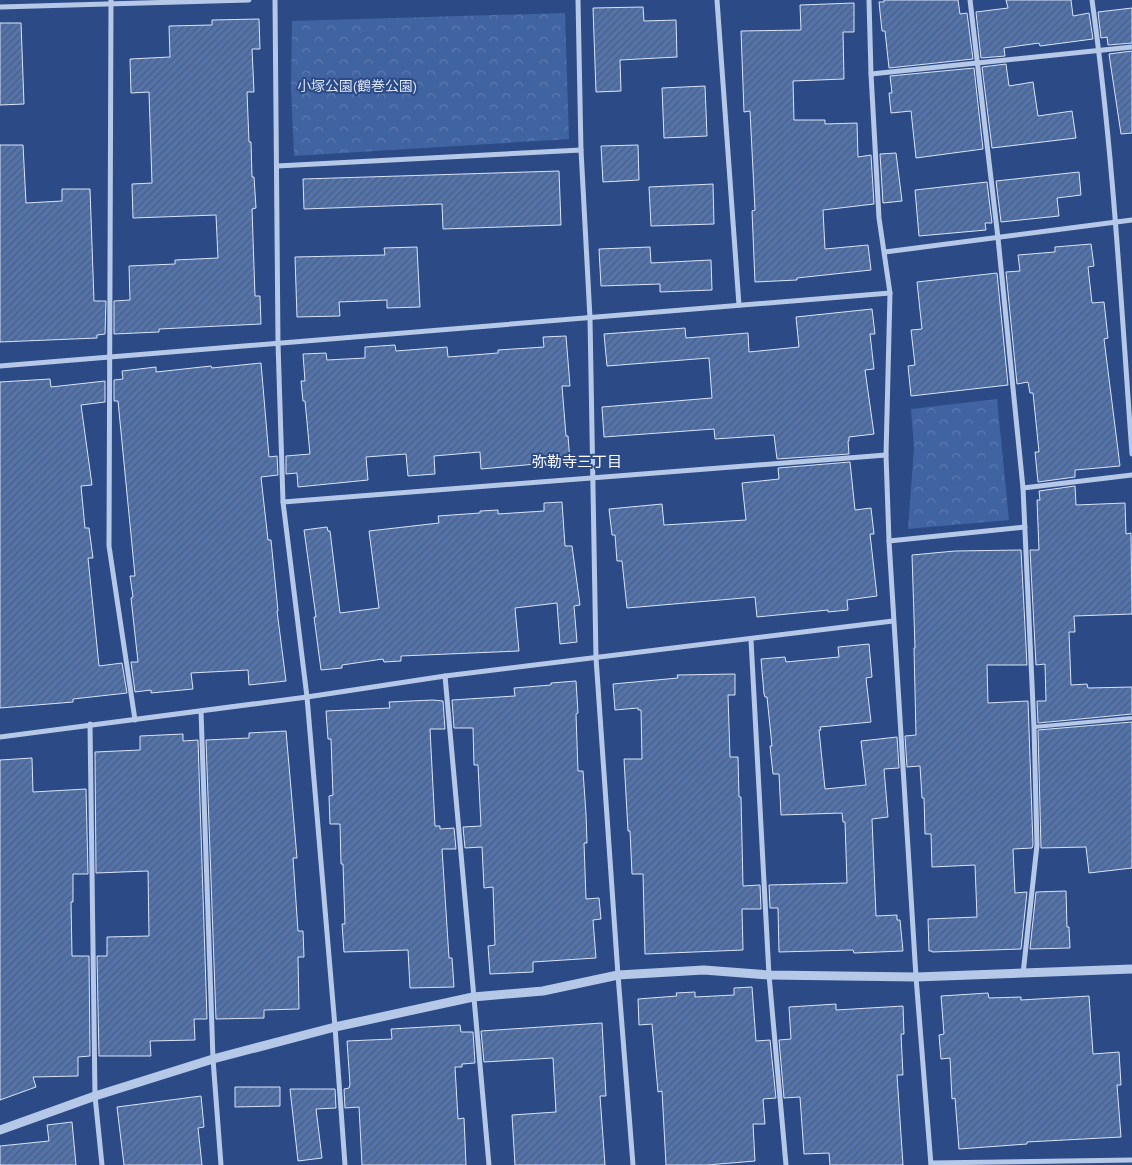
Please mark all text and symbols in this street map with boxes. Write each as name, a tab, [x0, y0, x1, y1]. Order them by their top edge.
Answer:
park label: 小塚公園(鶴巻公園)	[297, 77, 417, 95]
district label: 弥勒寺三丁目	[532, 452, 622, 471]

